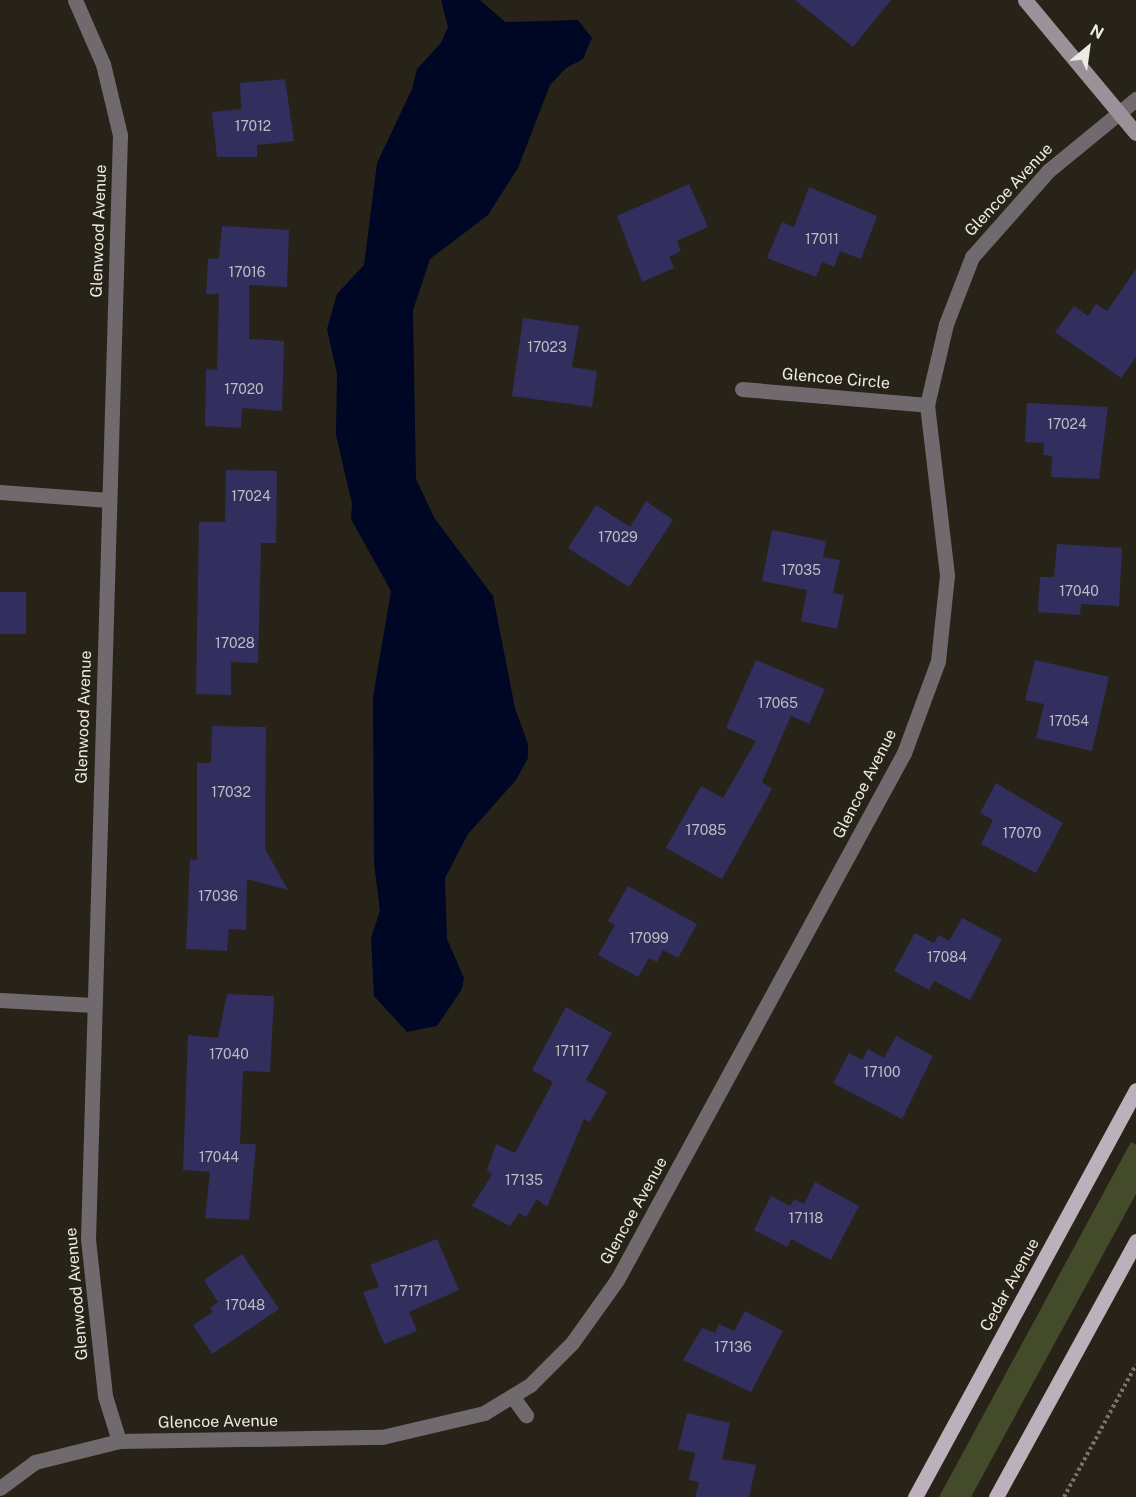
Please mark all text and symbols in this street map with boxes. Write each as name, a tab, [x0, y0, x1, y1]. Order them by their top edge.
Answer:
north arrow	[1058, 18, 1118, 78]
text: N	[1087, 20, 1107, 43]
house number: 17012	[235, 118, 271, 134]
street label: Glencoe Avenue	[961, 140, 1057, 240]
street label: Glenwood Avenue	[87, 164, 111, 298]
house number: 17011	[805, 231, 839, 247]
house number: 17016	[229, 264, 265, 280]
house number: 17023	[527, 339, 567, 355]
street label: Glencoe Circle	[781, 365, 891, 393]
house number: 17020	[224, 381, 264, 397]
house number: 17024	[1047, 416, 1087, 432]
house number: 17024	[231, 488, 271, 504]
house number: 17029	[598, 529, 638, 545]
house number: 17035	[781, 562, 821, 578]
house number: 17040	[1059, 583, 1099, 599]
house number: 17028	[215, 635, 255, 651]
street label: Glenwood Avenue	[72, 650, 96, 784]
house number: 17065	[758, 695, 798, 711]
house number: 17054	[1049, 713, 1089, 729]
street label: Glencoe Avenue	[829, 726, 901, 842]
house number: 17032	[211, 784, 251, 800]
house number: 17085	[686, 822, 726, 838]
house number: 17070	[1003, 825, 1041, 841]
house number: 17036	[198, 888, 238, 904]
house number: 17099	[629, 930, 669, 946]
house number: 17084	[927, 949, 967, 965]
house number: 17117	[555, 1043, 589, 1059]
house number: 17040	[209, 1046, 249, 1062]
house number: 17100	[863, 1064, 901, 1080]
house number: 17044	[199, 1149, 239, 1165]
street label: Glencoe Avenue	[596, 1154, 672, 1268]
house number: 17135	[505, 1172, 543, 1188]
house number: 17118	[789, 1210, 823, 1226]
street label: Glenwood Avenue	[62, 1227, 92, 1361]
street label: Cedar Avenue	[977, 1235, 1043, 1335]
house number: 17171	[394, 1283, 428, 1299]
house number: 17048	[225, 1297, 265, 1313]
house number: 17136	[714, 1339, 752, 1355]
street label: Glencoe Avenue	[158, 1411, 278, 1433]

